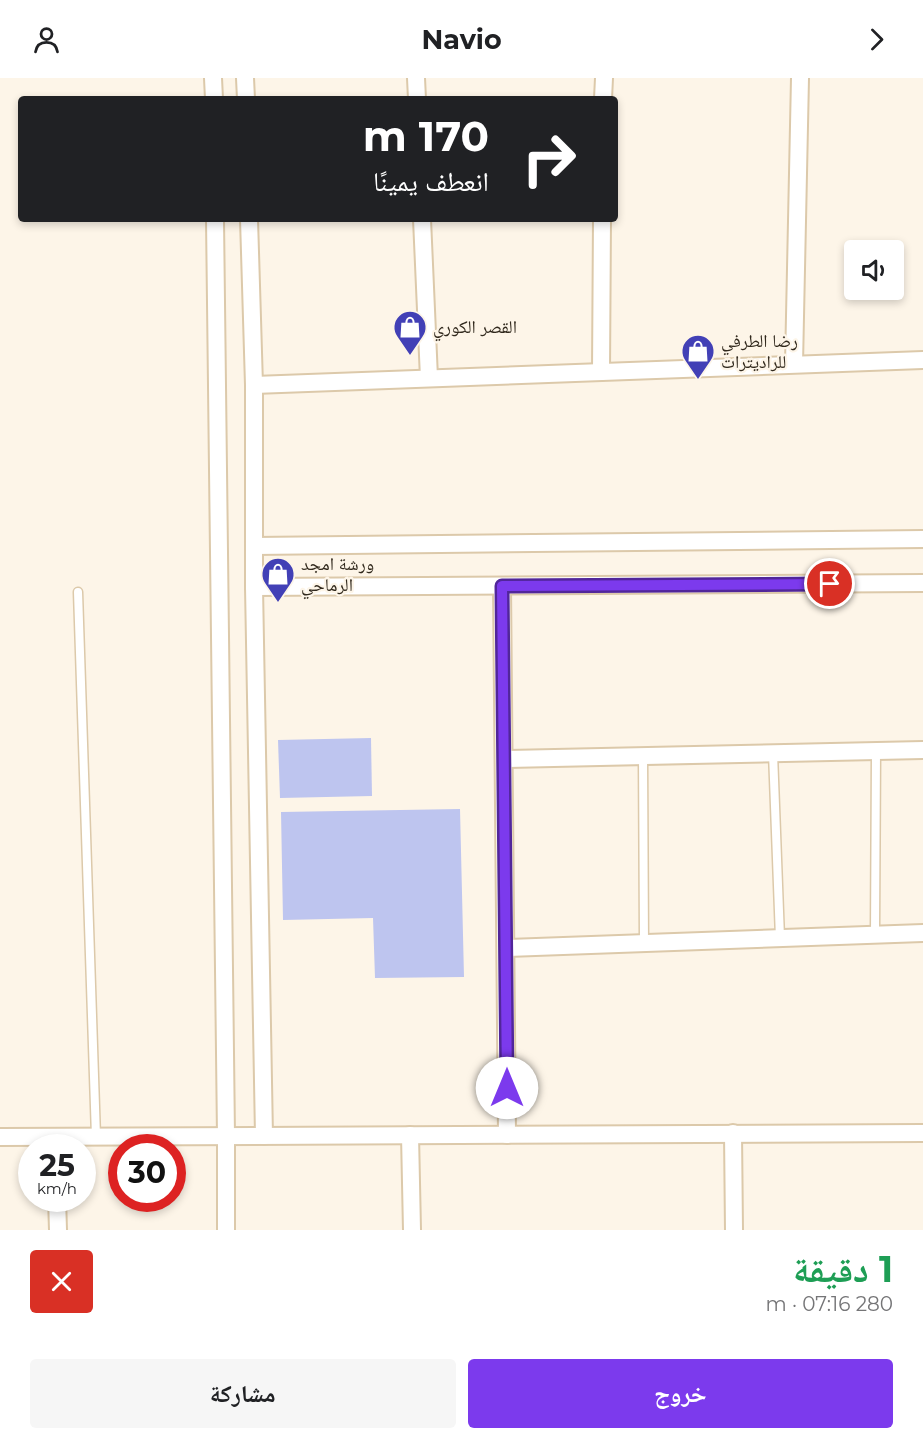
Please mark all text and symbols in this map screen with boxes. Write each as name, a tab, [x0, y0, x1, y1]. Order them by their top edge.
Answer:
icon: person	[30, 23, 63, 56]
text: Navio	[421, 23, 502, 56]
icon: forward	[860, 23, 893, 56]
text: 170 m	[363, 110, 489, 162]
icon: right	[510, 120, 588, 198]
text: انعطف يمينًا	[373, 165, 489, 198]
map controls	[844, 240, 904, 300]
button: sound	[844, 240, 904, 300]
shop icon: القصر الكوري	[392, 309, 428, 356]
place label: القصر الكوري	[433, 316, 517, 342]
place label: رضا الطرفي للراديترات	[721, 330, 798, 373]
shop icon: رضا الطرفي للراديترات	[680, 333, 716, 380]
place label: ورشة امجد الرماحي	[301, 553, 374, 600]
shop icon: ورشة امجد الرماحي	[260, 556, 296, 603]
pin	[804, 558, 855, 609]
icon: arrive	[813, 567, 846, 600]
position arrow	[475, 1056, 539, 1120]
speed limit sign: 30	[108, 1134, 186, 1212]
text: 25	[39, 1147, 75, 1184]
text: km/h	[37, 1179, 77, 1198]
text: 1 دقيقة	[793, 1247, 893, 1291]
button: close	[30, 1250, 93, 1313]
text: 280 m · 07:16	[766, 1292, 893, 1316]
button: مشاركة	[30, 1359, 456, 1428]
button: خروج	[468, 1359, 893, 1428]

